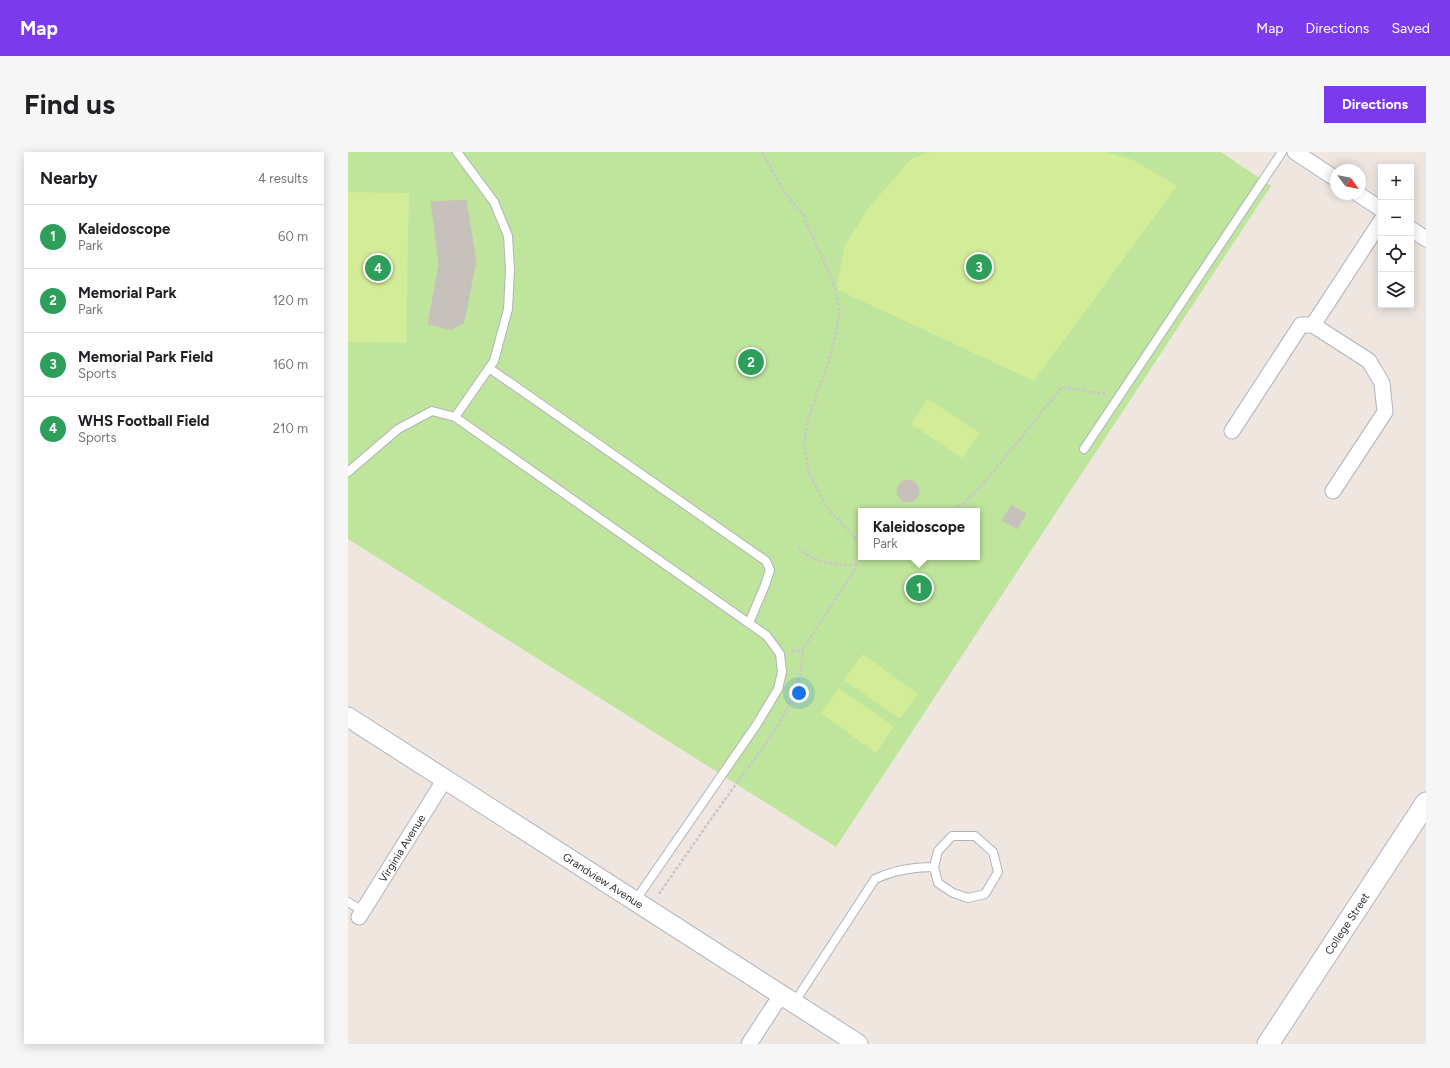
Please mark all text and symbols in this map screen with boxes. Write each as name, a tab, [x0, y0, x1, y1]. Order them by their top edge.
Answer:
text: Map	[20, 17, 58, 40]
text: Map	[1256, 20, 1284, 37]
text: Directions	[1306, 20, 1369, 37]
text: Saved	[1391, 20, 1430, 37]
button: Directions	[1324, 86, 1426, 123]
text: Find us	[24, 87, 115, 121]
north arrow	[1330, 164, 1366, 200]
map controls	[1378, 164, 1414, 308]
button: +	[1378, 164, 1414, 200]
text: Nearby	[40, 168, 98, 188]
text: 4 results	[258, 171, 308, 186]
button: −	[1378, 200, 1414, 236]
text: Kaleidoscope	[78, 220, 170, 238]
text: 1	[50, 229, 56, 244]
text: 60 m	[278, 229, 308, 244]
button: locate	[1378, 236, 1414, 272]
text: Park	[78, 238, 103, 253]
pin: 3	[966, 252, 992, 282]
pin: 4	[365, 253, 391, 283]
button: layers	[1378, 272, 1414, 308]
text: Memorial Park	[78, 284, 176, 302]
text: 2	[49, 293, 57, 308]
text: 120 m	[273, 293, 308, 308]
text: Park	[78, 302, 103, 317]
pin: 2	[738, 347, 764, 377]
text: Memorial Park Field	[78, 348, 213, 366]
text: 3	[49, 357, 57, 372]
text: 160 m	[273, 357, 308, 372]
text: Sports	[78, 366, 117, 381]
text: WHS Football Field	[78, 412, 209, 430]
text: 4	[49, 421, 57, 436]
text: 210 m	[273, 421, 308, 436]
text: Sports	[78, 430, 117, 445]
popup	[858, 508, 980, 560]
text: Kaleidoscope	[873, 518, 965, 536]
text: Park	[873, 536, 898, 551]
pin: 1	[906, 573, 932, 603]
your location	[789, 683, 809, 703]
street label: Virginia Avenue	[376, 812, 428, 885]
street label: Grandview Avenue	[560, 850, 645, 912]
street label: College Street	[1322, 890, 1372, 957]

